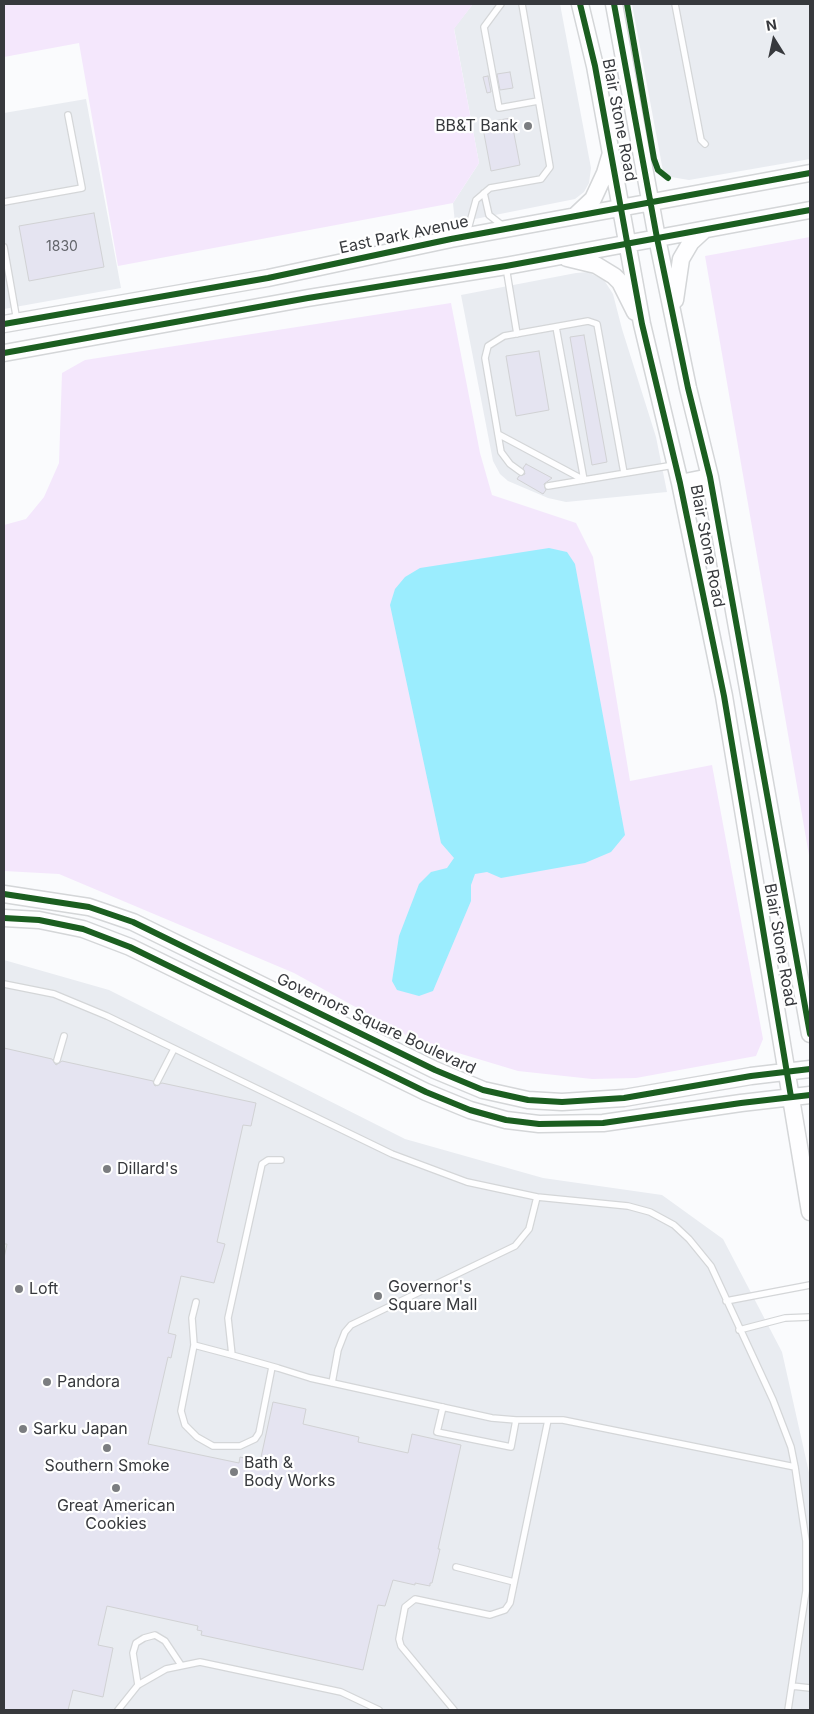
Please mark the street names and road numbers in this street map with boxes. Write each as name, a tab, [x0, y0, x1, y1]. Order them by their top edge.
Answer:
street label: Blair Stone Road	[598, 57, 640, 183]
street label: East Park Avenue	[338, 212, 470, 258]
street label: Blair Stone Road	[686, 483, 728, 609]
street label: Blair Stone Road	[760, 882, 800, 1008]
street label: Governors Square Boulevard	[273, 969, 479, 1079]

